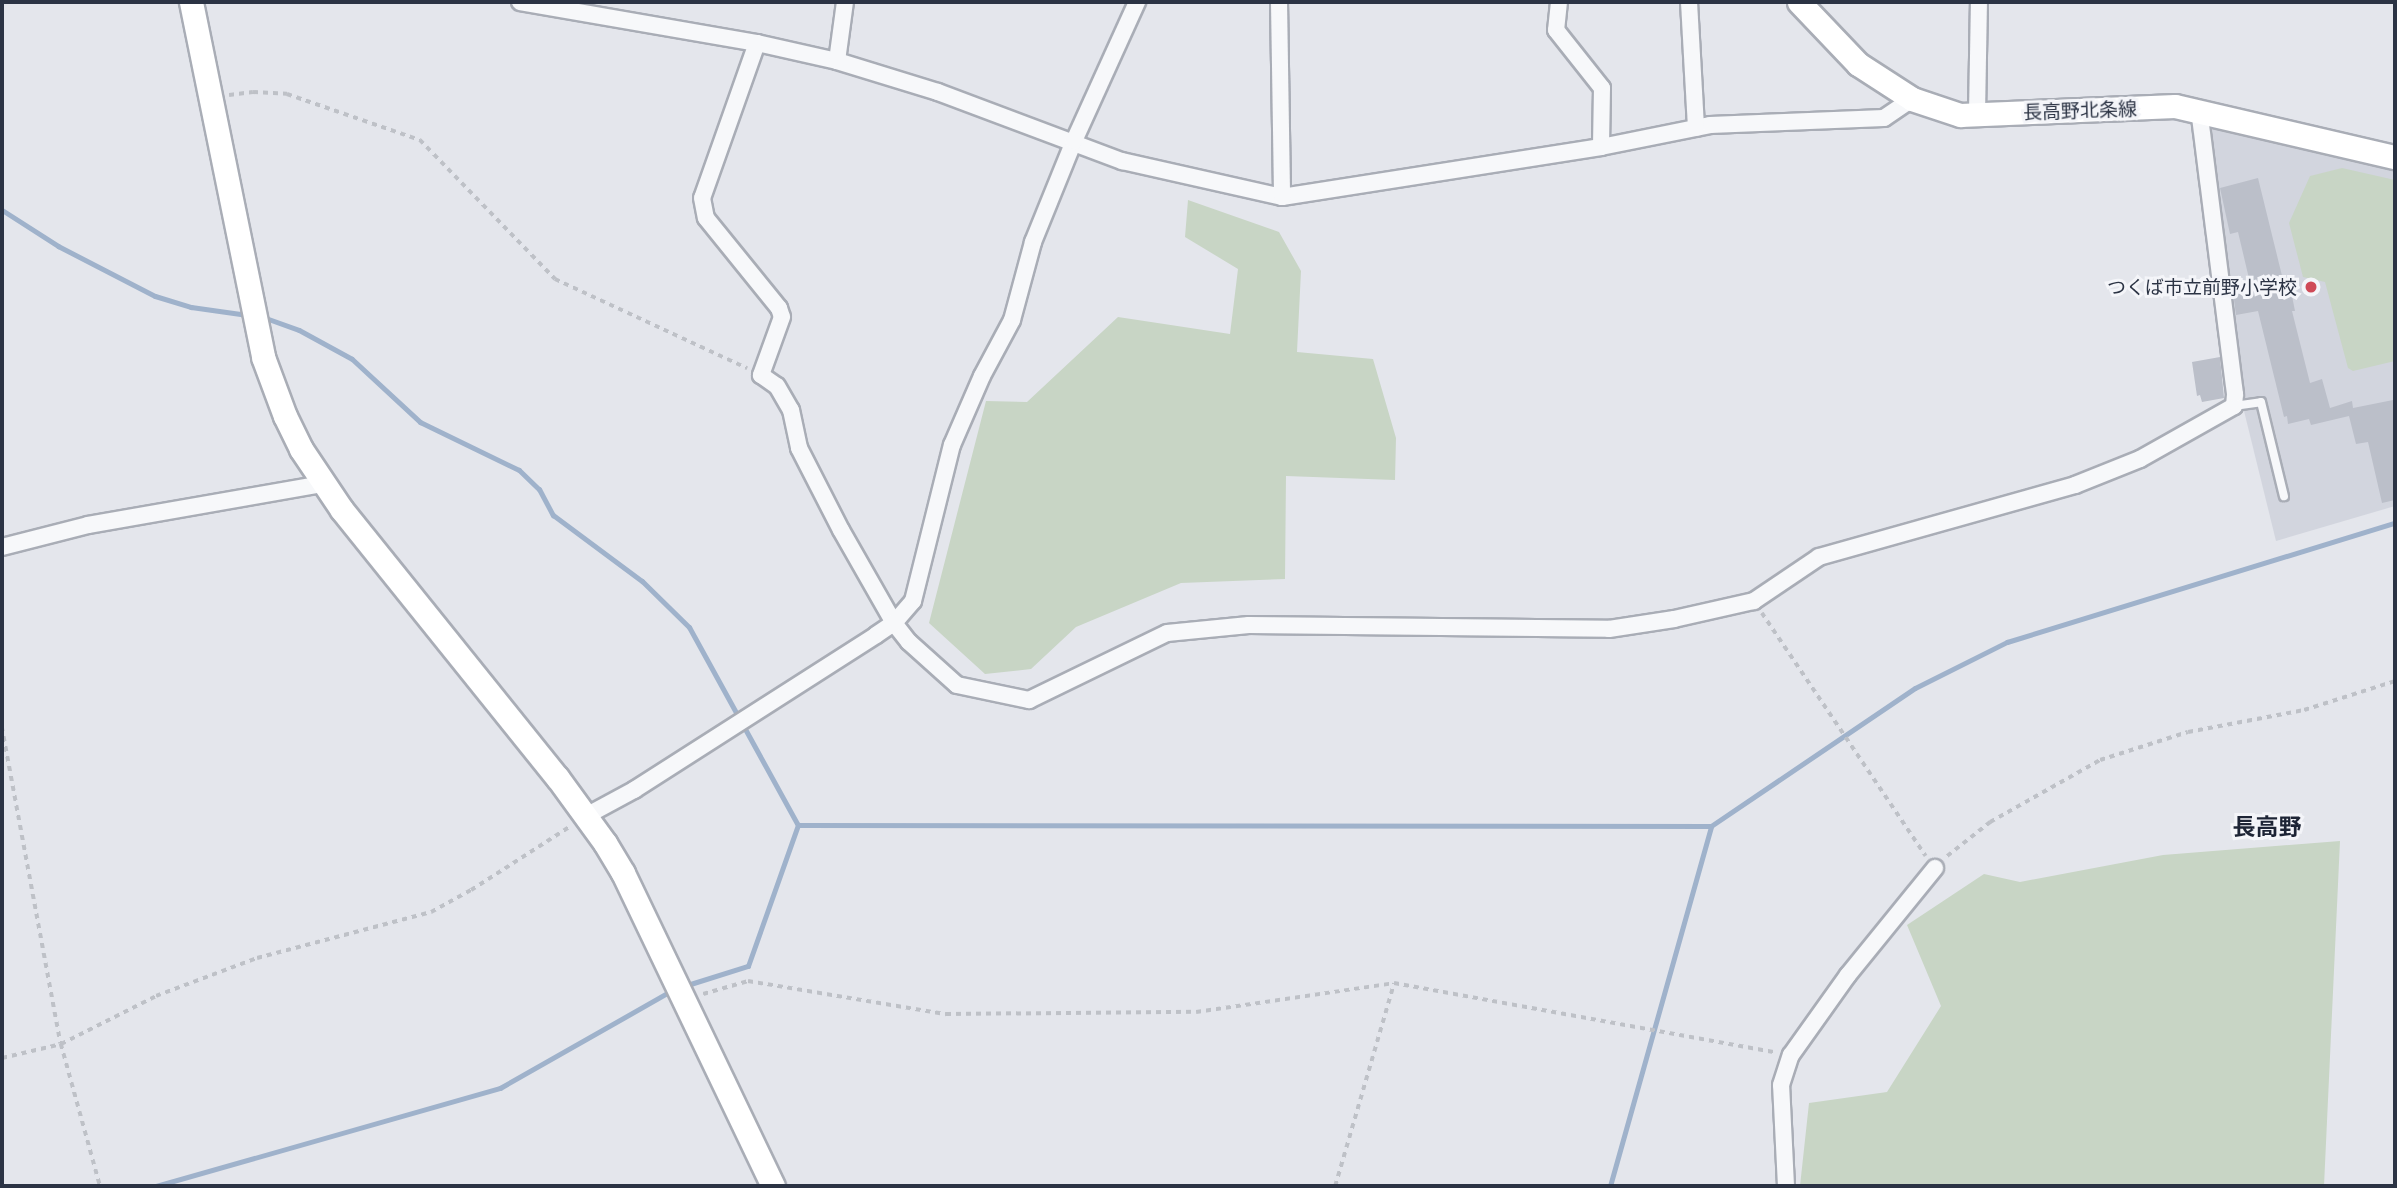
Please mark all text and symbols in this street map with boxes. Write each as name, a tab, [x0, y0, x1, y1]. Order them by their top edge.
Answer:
street label: 長高野北条線	[2023, 97, 2137, 123]
place label: つくば市立前野小学校	[2107, 276, 2297, 298]
marker: つくば市立前野小学校	[2303, 279, 2319, 295]
district label: 長高野	[2233, 812, 2301, 840]

